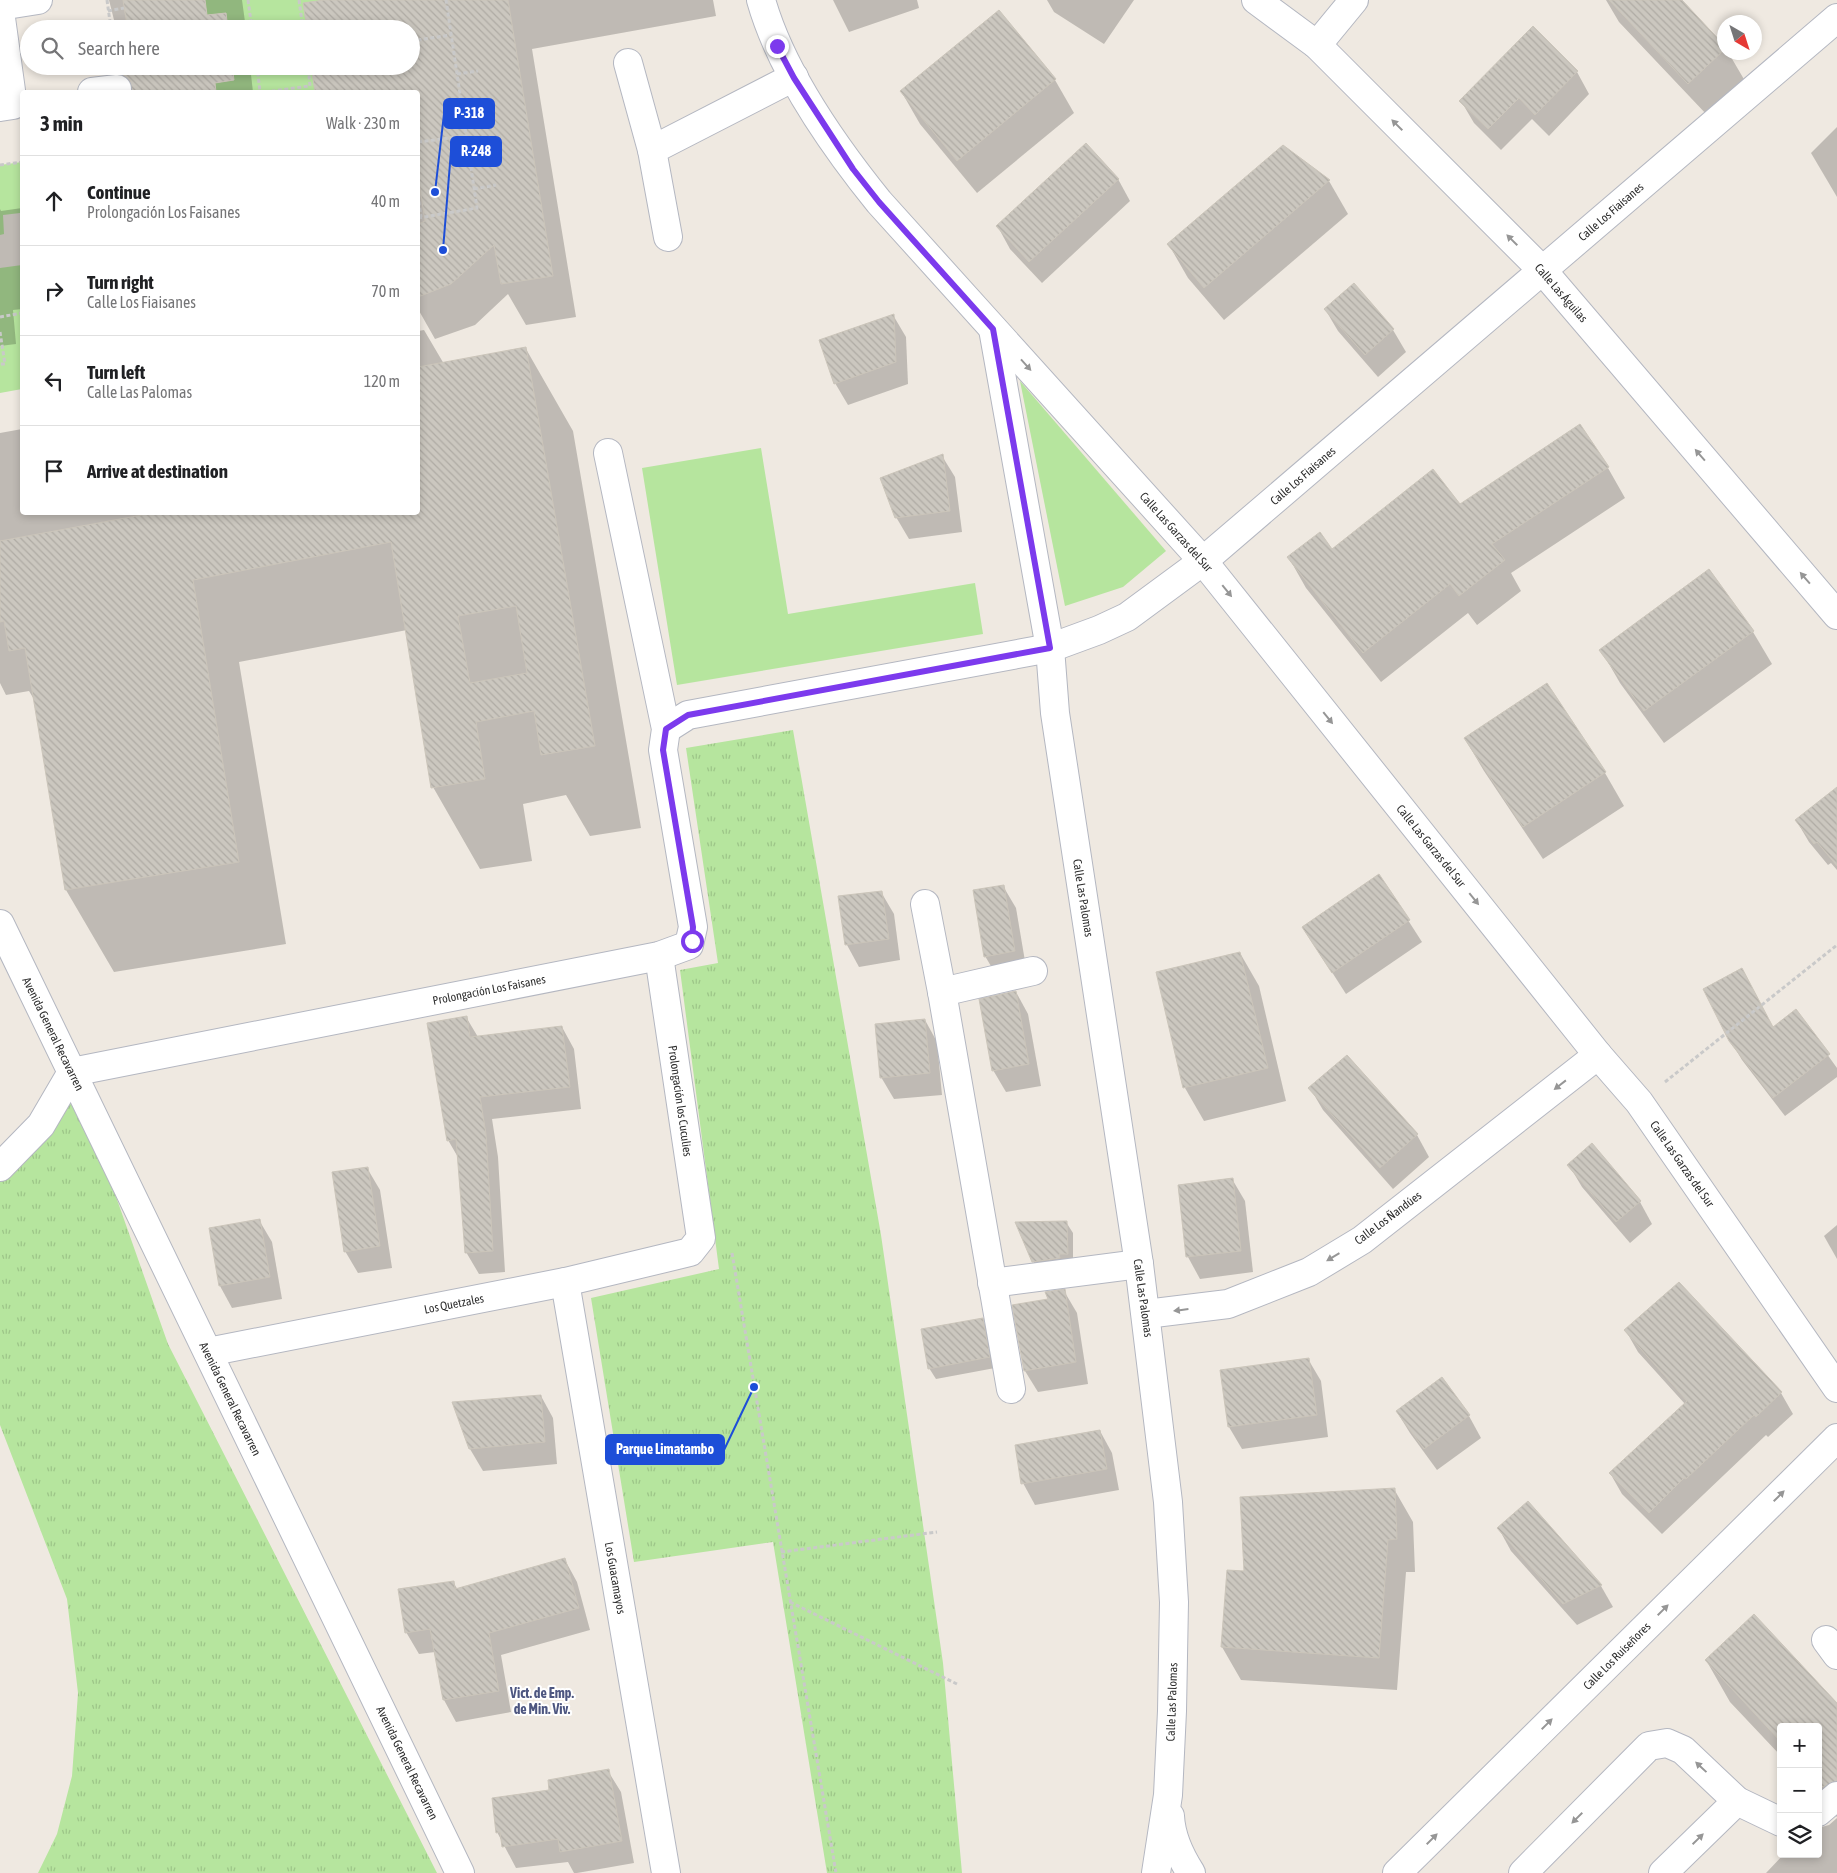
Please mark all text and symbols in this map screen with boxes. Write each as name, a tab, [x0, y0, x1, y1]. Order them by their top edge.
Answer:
north arrow	[1717, 15, 1762, 60]
search box	[20, 20, 420, 75]
icon: search	[38, 34, 66, 62]
route end	[766, 35, 789, 58]
text: Search here	[78, 37, 160, 59]
callout: P-318	[444, 99, 494, 128]
text: P-318	[454, 105, 484, 121]
text: 3 min	[40, 111, 83, 135]
text: Walk · 230 m	[326, 114, 400, 132]
one-way arrow	[1391, 120, 1403, 132]
callout: R-248	[451, 137, 501, 166]
text: R-248	[461, 143, 492, 159]
street label: Calle Los Fiaisanes	[1576, 180, 1646, 244]
text: Continue	[87, 181, 151, 203]
icon: ahead	[40, 187, 68, 215]
text: 40 m	[371, 192, 400, 210]
text: Prolongación Los Faisanes	[87, 203, 240, 221]
one-way arrow	[1506, 235, 1518, 247]
street label: Calle Las Águilas	[1532, 261, 1590, 325]
text: Turn right	[87, 271, 154, 293]
icon: right	[40, 277, 68, 305]
text: 70 m	[371, 282, 400, 300]
text: Calle Los Fiaisanes	[87, 293, 196, 311]
one-way arrow	[1020, 358, 1032, 370]
text: Turn left	[87, 361, 145, 383]
icon: left	[40, 367, 68, 395]
text: 120 m	[364, 372, 400, 390]
text: Calle Las Palomas	[87, 383, 192, 401]
street label: Calle Los Fiaisanes	[1268, 444, 1338, 508]
one-way arrow	[1694, 448, 1705, 461]
icon: arrive	[40, 457, 68, 485]
text: Arrive at destination	[87, 460, 228, 482]
street label: Calle Las Garzas del Sur	[1137, 489, 1216, 575]
one-way arrow	[1800, 572, 1811, 585]
one-way arrow	[1221, 584, 1232, 597]
one-way arrow	[1323, 711, 1334, 724]
street label: Calle Las Garzas del Sur	[1393, 802, 1469, 890]
street label: Calle Las Palomas	[1070, 858, 1096, 938]
one-way arrow	[1468, 892, 1479, 905]
route start	[681, 930, 704, 953]
street label: Prolongación Los Faisanes	[431, 972, 547, 1008]
street label: Avenida General Recavarren	[19, 975, 87, 1093]
street label: Prolongación los Cuculies	[665, 1045, 695, 1157]
one-way arrow	[1553, 1080, 1567, 1090]
street label: Calle Las Garzas del Sur	[1647, 1118, 1717, 1210]
street label: Calle Los Ñandúes	[1352, 1188, 1424, 1248]
one-way arrow	[1326, 1253, 1339, 1262]
street label: Calle Las Palomas	[1131, 1258, 1155, 1338]
street label: Los Quetzales	[423, 1291, 485, 1317]
one-way arrow	[1173, 1306, 1189, 1314]
street label: Avenida General Recavarren	[196, 1340, 264, 1458]
callout: Parque Limatambo	[606, 1435, 724, 1464]
text: Parque Limatambo	[616, 1441, 714, 1457]
one-way arrow	[1772, 1490, 1784, 1502]
street label: Los Guacamayos	[602, 1541, 628, 1615]
one-way arrow	[1657, 1604, 1669, 1616]
street label: Calle Los Ruiseñores	[1580, 1619, 1654, 1693]
street label: Calle Las Palomas	[1164, 1662, 1180, 1742]
district label: Vict. de Emp. de Min. Viv.	[509, 1685, 574, 1717]
street label: Avenida General Recavarren	[373, 1704, 441, 1822]
one-way arrow	[1541, 1719, 1553, 1731]
map controls	[1777, 1723, 1822, 1858]
button: +	[1777, 1723, 1822, 1768]
one-way arrow	[1696, 1761, 1708, 1773]
button: −	[1777, 1768, 1822, 1813]
one-way arrow	[1572, 1812, 1584, 1824]
button: layers	[1777, 1813, 1822, 1858]
one-way arrow	[1426, 1833, 1438, 1845]
one-way arrow	[1691, 1833, 1703, 1845]

